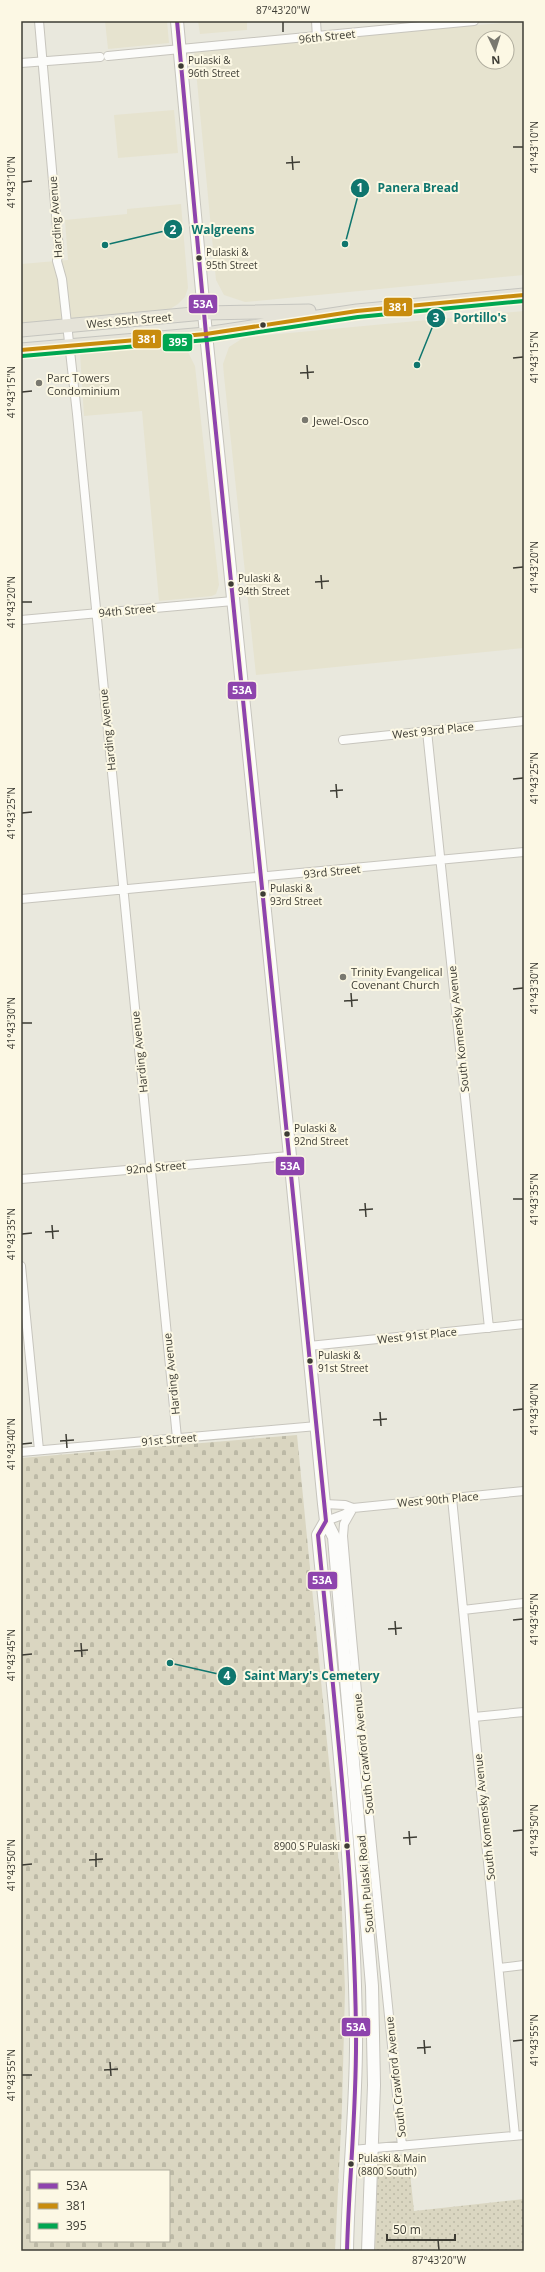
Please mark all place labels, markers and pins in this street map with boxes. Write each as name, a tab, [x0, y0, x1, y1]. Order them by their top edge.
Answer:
place label: Pulaski & 96th Street	[188, 53, 240, 80]
marker: Pulaski & 96th Street	[176, 61, 186, 71]
callout: Panera Bread	[350, 176, 467, 200]
callout: Walgreens	[163, 217, 262, 241]
place label: Pulaski & 95th Street	[206, 245, 258, 272]
marker: Pulaski & 95th Street	[194, 253, 204, 263]
callout: Portillo's	[426, 306, 515, 330]
unlabelled marker	[258, 320, 268, 330]
place label: Parc Towers Condominium	[47, 370, 120, 398]
marker: Parc Towers Condominium	[34, 378, 44, 388]
place label: Jewel-Osco	[312, 413, 369, 428]
marker: Jewel-Osco	[300, 415, 310, 425]
place label: Pulaski & 94th Street	[238, 571, 290, 598]
marker: Pulaski & 94th Street	[226, 579, 236, 589]
place label: Pulaski & 93rd Street	[270, 881, 323, 908]
marker: Pulaski & 93rd Street	[258, 889, 268, 899]
place label: Trinity Evangelical Covenant Church	[351, 964, 442, 992]
marker: Trinity Evangelical Covenant Church	[338, 972, 348, 982]
place label: Pulaski & 92nd Street	[294, 1121, 349, 1148]
marker: Pulaski & 92nd Street	[282, 1129, 292, 1139]
place label: Pulaski & 91st Street	[318, 1348, 369, 1375]
marker: Pulaski & 91st Street	[305, 1356, 315, 1366]
callout: Saint Mary's Cemetery	[217, 1664, 388, 1688]
place label: 8900 S Pulaski	[274, 1839, 340, 1853]
marker: 8900 S Pulaski	[342, 1841, 352, 1851]
place label: Pulaski & Main (8800 South)	[358, 2151, 426, 2178]
marker: Pulaski & Main (8800 South)	[346, 2159, 356, 2169]

